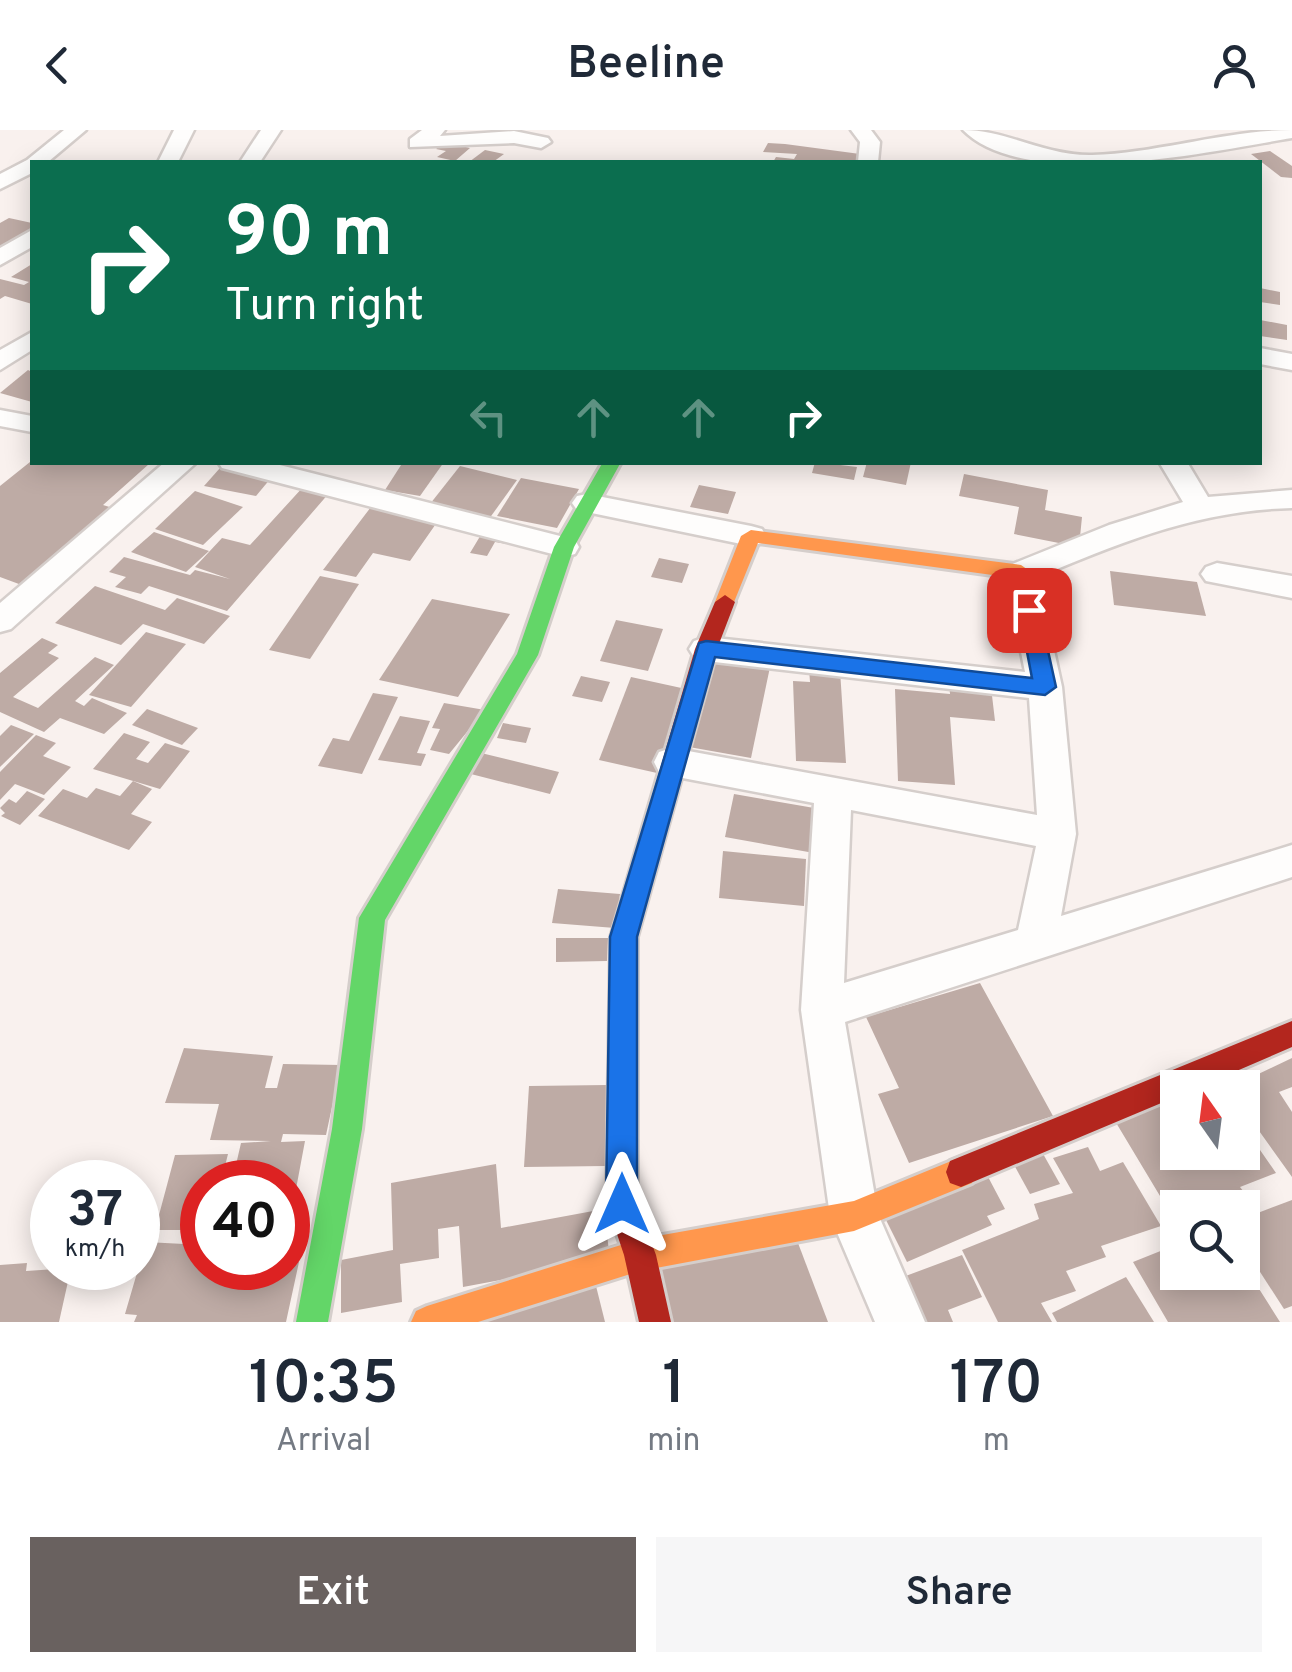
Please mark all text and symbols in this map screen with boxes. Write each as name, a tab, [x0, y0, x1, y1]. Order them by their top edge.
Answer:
text: Beeline	[567, 37, 725, 94]
icon: back	[30, 38, 85, 93]
icon: person	[1207, 38, 1262, 93]
text: 90 m	[225, 192, 393, 281]
icon: right	[60, 200, 190, 330]
text: Turn right	[225, 279, 424, 336]
icon: left	[461, 390, 516, 445]
icon: ahead	[566, 390, 621, 445]
icon: ahead	[671, 390, 726, 445]
icon: right	[776, 390, 831, 445]
pin	[987, 568, 1072, 653]
icon: arrive	[1002, 583, 1057, 638]
north arrow	[1160, 1070, 1260, 1170]
map controls	[1160, 1070, 1260, 1290]
position arrow	[570, 1152, 674, 1256]
speed limit sign: 40	[180, 1160, 310, 1290]
text: 37	[67, 1181, 123, 1244]
button: search	[1160, 1190, 1260, 1290]
text: km/h	[65, 1234, 125, 1266]
text: 10:35	[249, 1349, 399, 1425]
text: 1	[662, 1349, 686, 1425]
text: 170	[949, 1349, 1043, 1425]
text: Arrival	[276, 1422, 371, 1462]
text: min	[647, 1422, 701, 1462]
text: m	[983, 1422, 1010, 1462]
button: Exit	[30, 1537, 636, 1652]
button: Share	[656, 1537, 1262, 1652]

